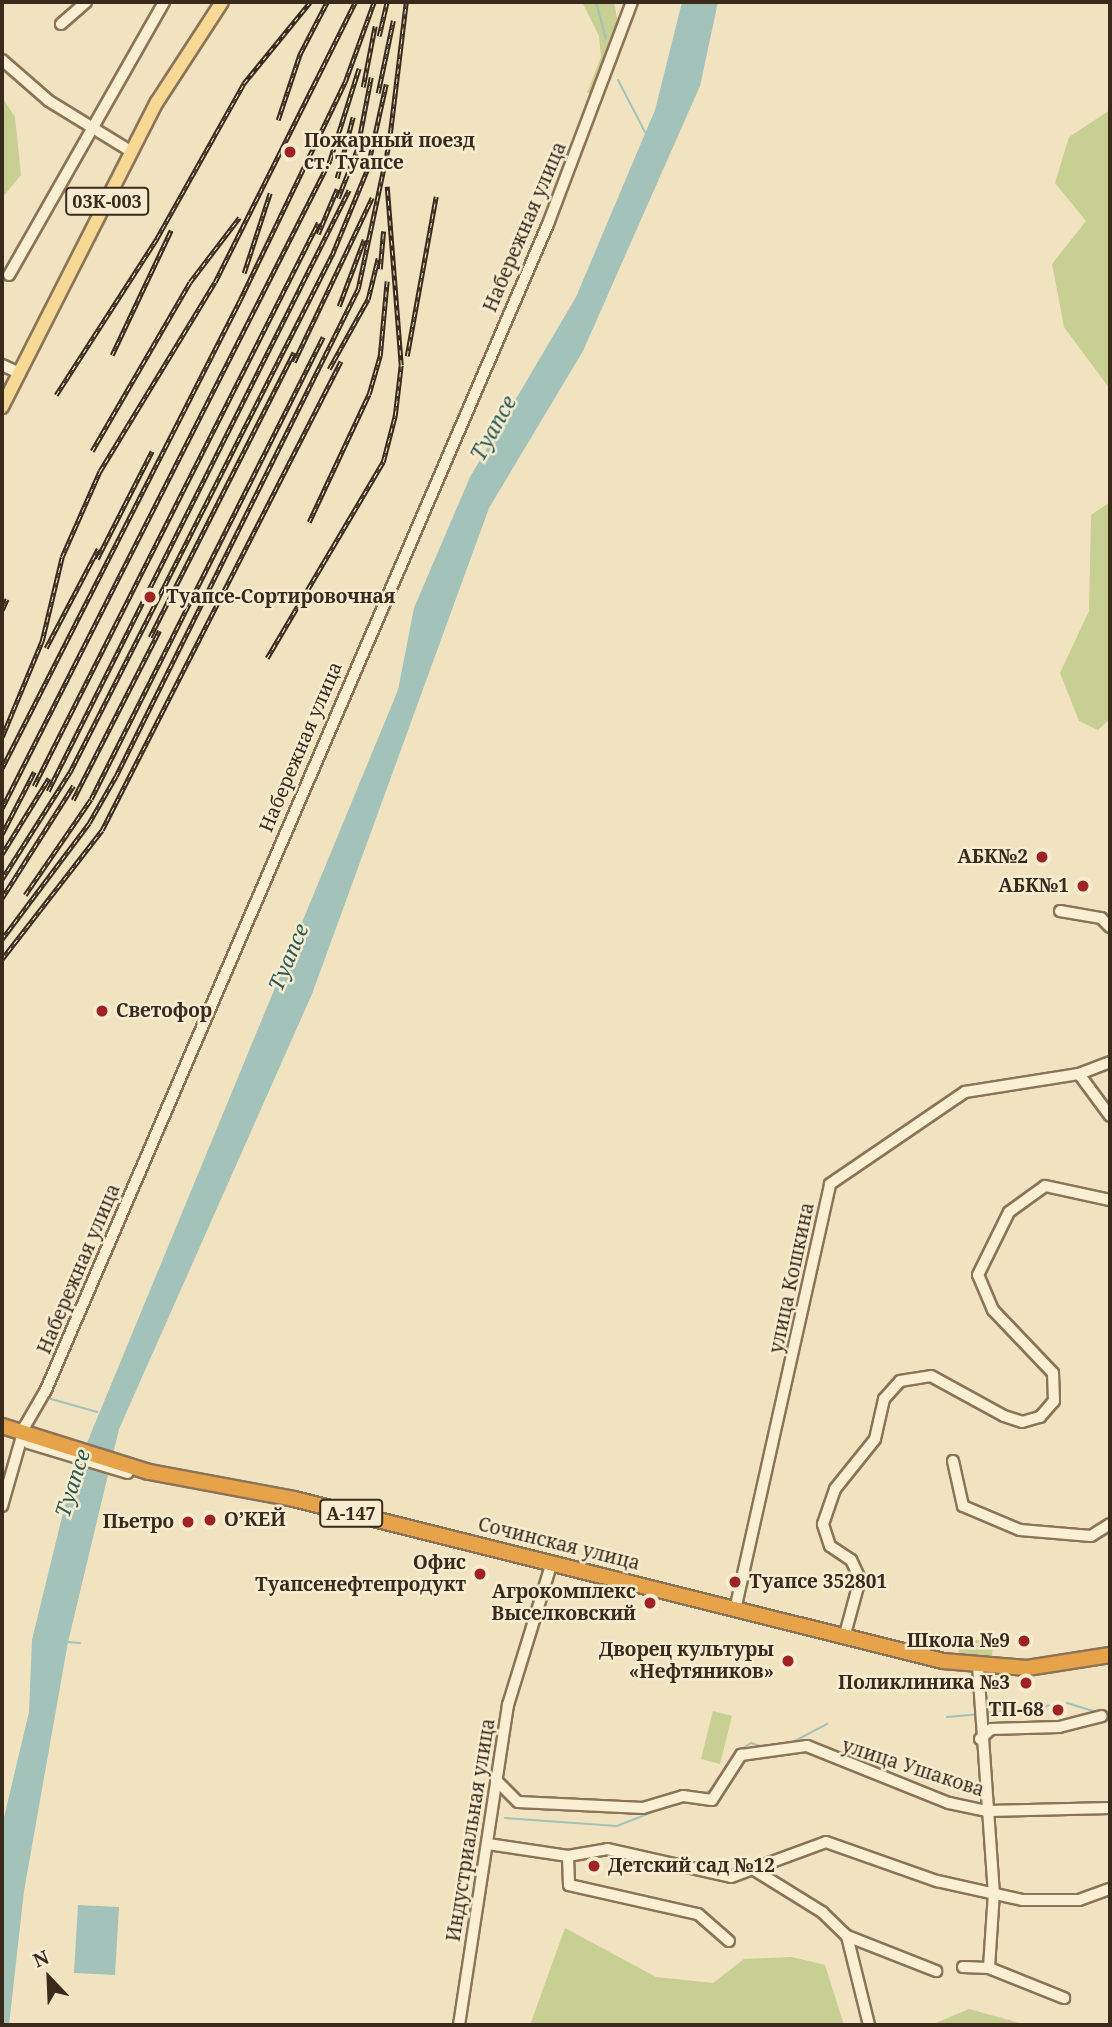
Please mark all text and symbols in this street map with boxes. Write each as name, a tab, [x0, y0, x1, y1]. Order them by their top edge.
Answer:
place label: Пожарный поезд ст. Туапсе	[304, 130, 475, 174]
street label: Набережная улица	[479, 138, 571, 316]
marker: Пожарный поезд ст. Туапсе	[282, 144, 298, 160]
road number: 03К-003	[65, 186, 149, 216]
water label: Туапсе	[465, 391, 521, 465]
place label: Туапсе-Сортировочная	[166, 586, 395, 608]
marker: Туапсе-Сортировочная	[140, 587, 160, 607]
street label: Набережная улица	[255, 658, 347, 836]
place label: АБК№2	[958, 846, 1028, 868]
marker: АБК№2	[1034, 849, 1050, 865]
place label: АБК№1	[999, 875, 1069, 897]
marker: АБК№1	[1075, 878, 1091, 894]
water label: Туапсе	[263, 920, 313, 994]
place label: Светофор	[116, 1000, 212, 1022]
marker: Светофор	[94, 1003, 110, 1019]
street label: Набережная улица	[33, 1180, 125, 1358]
street label: улица Кошкина	[765, 1201, 819, 1355]
water label: Туапсе	[49, 1446, 95, 1520]
road number: А-147	[318, 1498, 384, 1528]
place label: О’КЕЙ	[224, 1509, 286, 1531]
place label: Пьетро	[103, 1511, 174, 1533]
marker: О’КЕЙ	[202, 1512, 218, 1528]
street label: Сочинская улица	[476, 1513, 642, 1575]
marker: Пьетро	[180, 1514, 196, 1530]
place label: Офис Туапсенефтепродукт	[255, 1552, 466, 1596]
marker: Офис Туапсенефтепродукт	[472, 1566, 488, 1582]
place label: Туапсе 352801	[749, 1571, 887, 1593]
marker: Туапсе 352801	[727, 1574, 743, 1590]
place label: Агрокомплекс Выселковский	[491, 1581, 636, 1625]
marker: Агрокомплекс Выселковский	[642, 1595, 658, 1611]
place label: Школа №9	[907, 1630, 1010, 1652]
marker: Школа №9	[1016, 1633, 1032, 1649]
place label: Дворец культуры «Нефтяников»	[599, 1639, 774, 1683]
marker: Дворец культуры «Нефтяников»	[780, 1653, 796, 1669]
place label: Поликлиника №3	[838, 1672, 1010, 1694]
marker: Поликлиника №3	[1016, 1673, 1036, 1693]
place label: ТП-68	[989, 1699, 1044, 1721]
marker: ТП-68	[1050, 1702, 1066, 1718]
street label: Индустриальная улица	[442, 1717, 500, 1943]
street label: улица Ушакова	[839, 1734, 987, 1802]
place label: Детский сад №12	[608, 1855, 775, 1877]
marker: Детский сад №12	[586, 1858, 602, 1874]
north arrow	[14, 1943, 84, 2013]
text: N	[29, 1944, 53, 1974]

